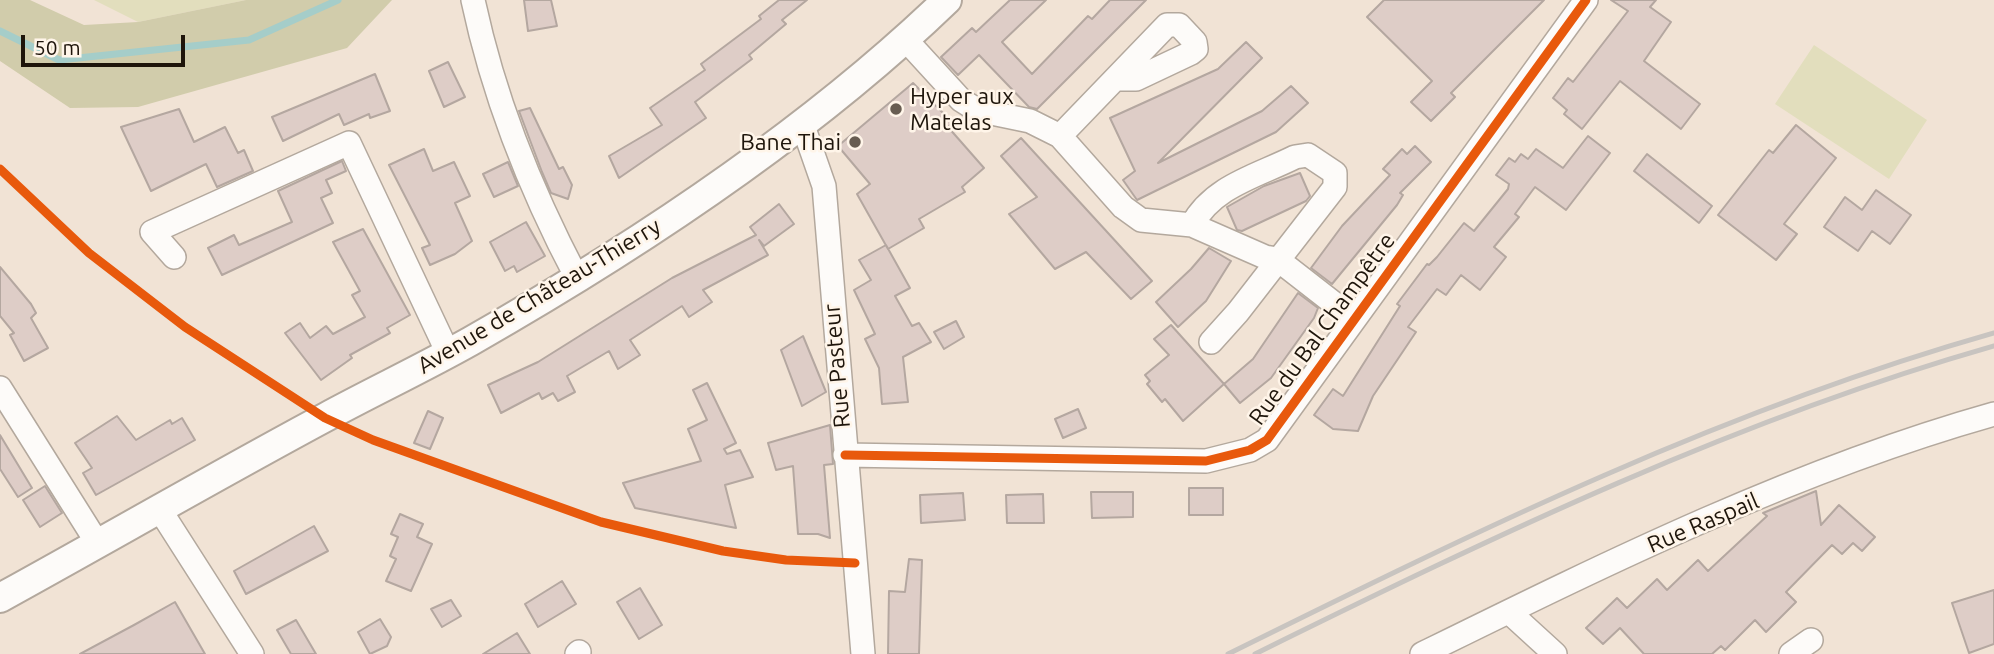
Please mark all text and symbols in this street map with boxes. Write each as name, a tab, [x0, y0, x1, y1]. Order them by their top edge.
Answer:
scale bar	[24, 21, 189, 65]
text: 50 m	[34, 35, 81, 59]
place label: Hyper aux Matelas	[910, 82, 1014, 136]
marker: Hyper aux Matelas	[888, 101, 904, 117]
place label: Bane Thai	[740, 128, 841, 156]
marker: Bane Thai	[847, 134, 863, 150]
street label: Avenue de Château-Thierry	[412, 212, 666, 380]
street label: Rue du Bal Champêtre	[1243, 228, 1401, 430]
street label: Rue Pasteur	[818, 303, 856, 429]
street label: Rue Raspail	[1643, 487, 1763, 559]

